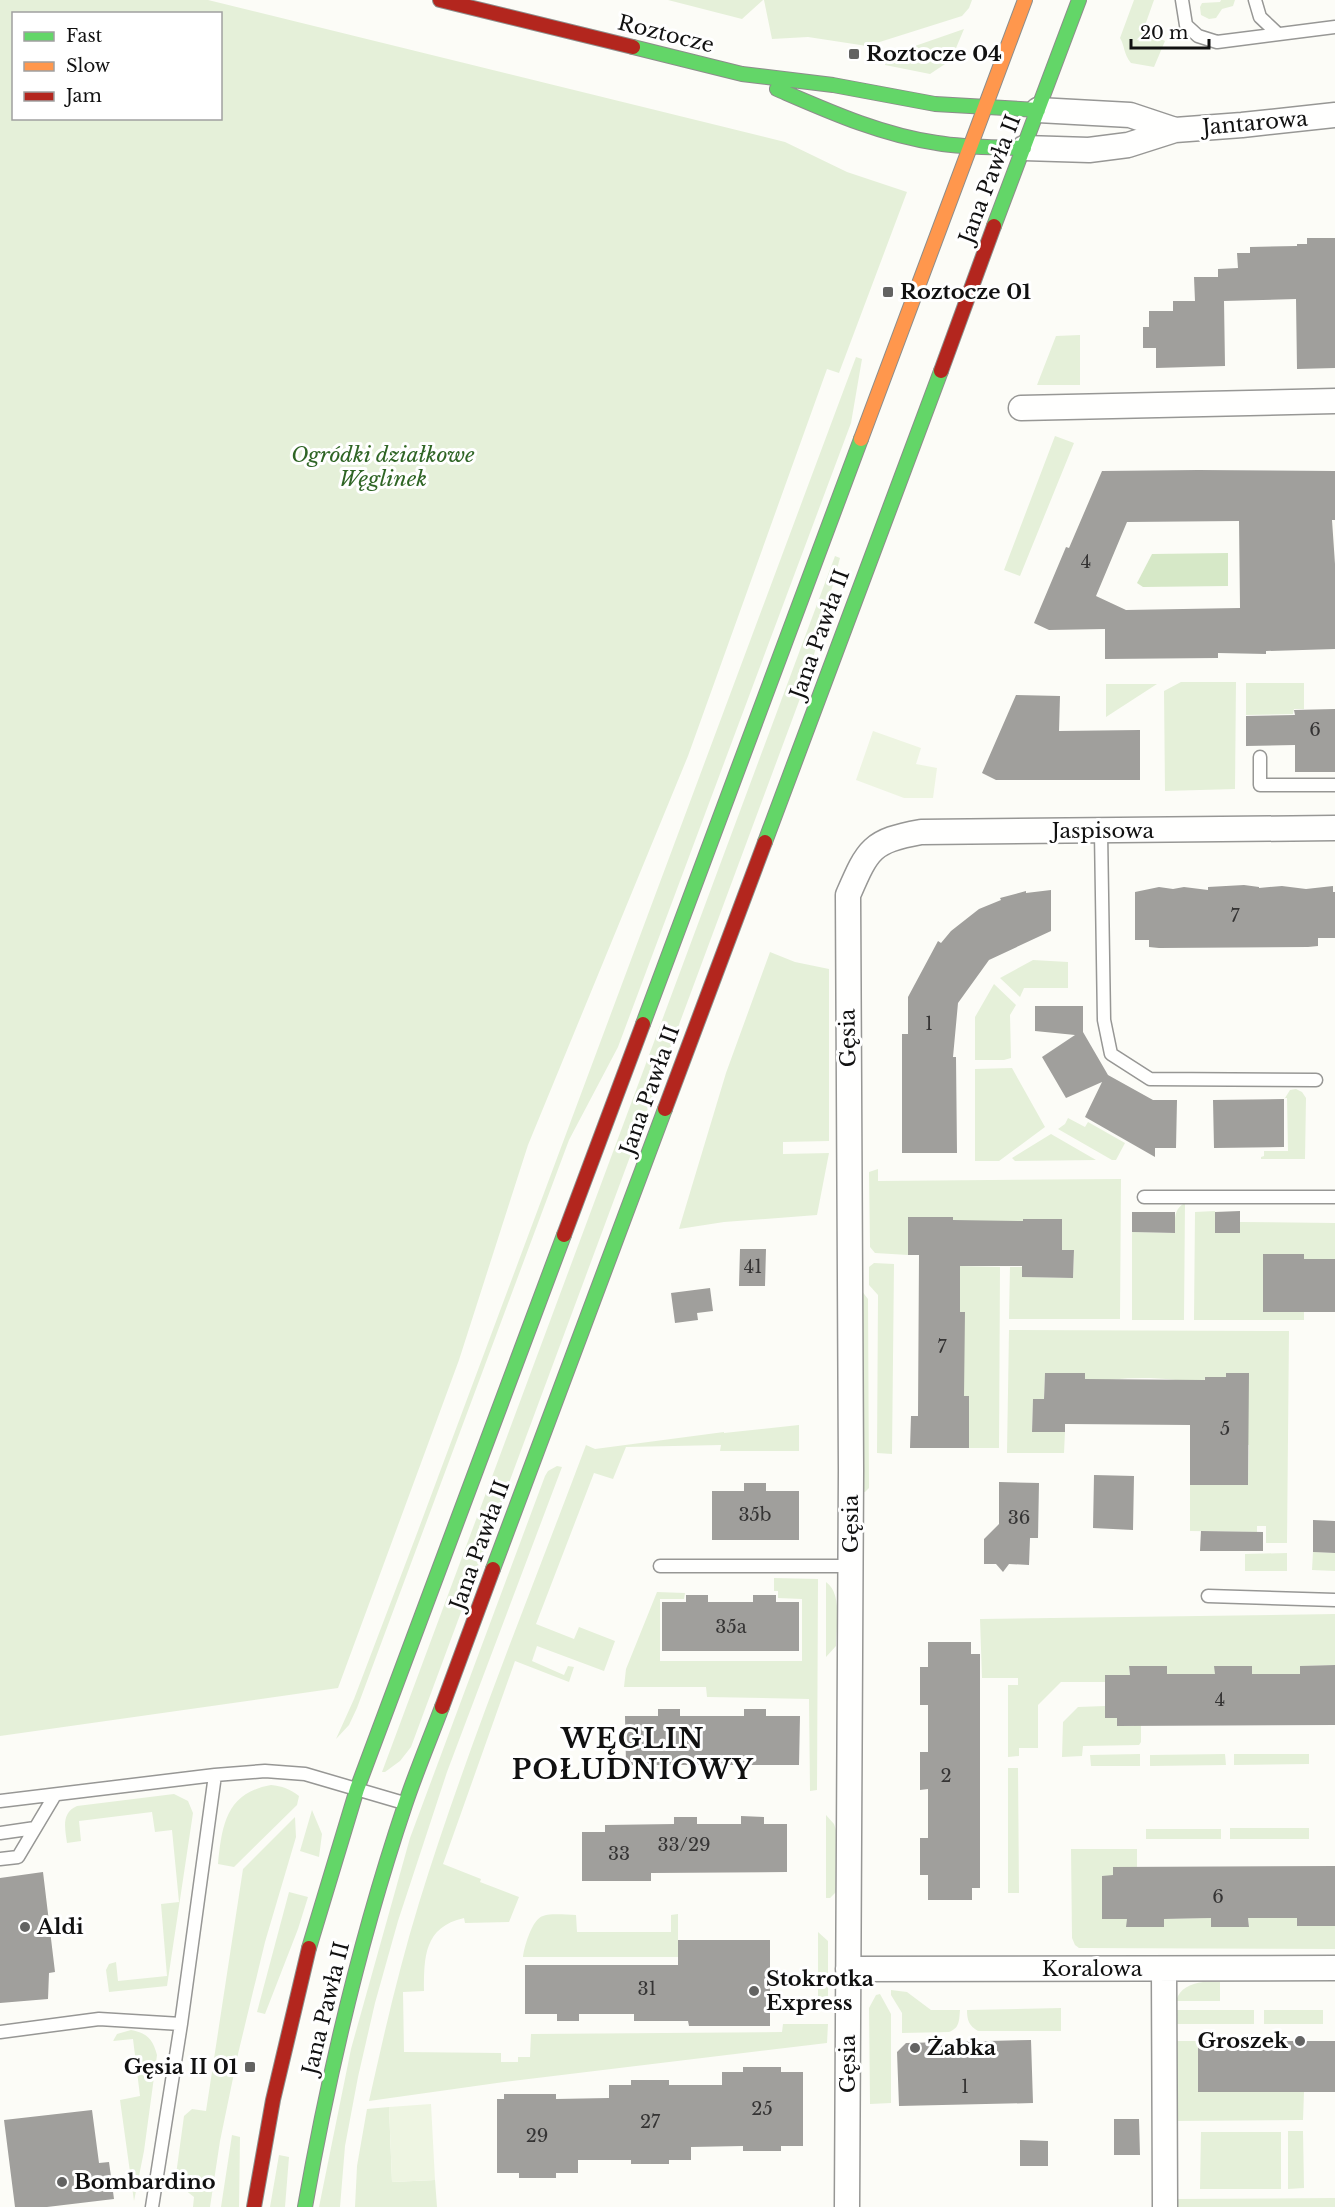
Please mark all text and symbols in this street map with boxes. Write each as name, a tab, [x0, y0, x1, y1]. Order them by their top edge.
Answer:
street label: Roztocze	[615, 9, 717, 59]
legend	[12, 12, 222, 120]
scale bar	[1131, 12, 1209, 50]
text: 20 m	[1140, 22, 1188, 44]
text: Fast	[66, 25, 103, 47]
place label: Roztocze 04	[866, 41, 1002, 67]
marker: Roztocze 04	[847, 47, 861, 61]
text: Slow	[66, 55, 111, 77]
text: Jam	[64, 85, 102, 107]
street label: Jantarowa	[1198, 105, 1309, 141]
street label: Jana Pawła II	[952, 111, 1027, 250]
place label: Roztocze 01	[900, 279, 1031, 305]
marker: Roztocze 01	[881, 285, 895, 299]
park label: Ogródki działkowe Węglinek	[291, 442, 475, 492]
house number: 4	[1081, 551, 1091, 573]
street label: Jana Pawła II	[784, 566, 855, 705]
house number: 6	[1309, 719, 1321, 741]
street label: Jaspisowa	[1049, 818, 1155, 844]
house number: 7	[1230, 905, 1240, 927]
street label: Gęsia	[834, 1008, 862, 1068]
house number: 1	[925, 1013, 933, 1035]
street label: Jana Pawła II	[614, 1022, 685, 1161]
house number: 41	[744, 1256, 762, 1278]
house number: 7	[937, 1336, 947, 1358]
house number: 5	[1220, 1418, 1230, 1440]
street label: Jana Pawła II	[444, 1477, 515, 1616]
street label: Gęsia	[838, 1494, 864, 1553]
house number: 35b	[738, 1504, 772, 1526]
house number: 36	[1008, 1507, 1030, 1529]
house number: 35a	[715, 1616, 747, 1638]
house number: 4	[1215, 1689, 1225, 1711]
district label: WĘGLIN POŁUDNIOWY	[512, 1722, 754, 1786]
house number: 2	[940, 1765, 952, 1787]
house number: 33/29	[657, 1834, 711, 1856]
house number: 33	[608, 1843, 630, 1865]
house number: 6	[1212, 1886, 1224, 1908]
place label: Aldi	[36, 1914, 84, 1940]
marker: Aldi	[18, 1920, 32, 1934]
street label: Jana Pawła II	[296, 1939, 355, 2080]
street label: Koralowa	[1042, 1956, 1143, 1982]
place label: Stokrotka Express	[766, 1966, 874, 2016]
house number: 31	[637, 1978, 657, 2000]
marker: Stokrotka Express	[747, 1984, 761, 1998]
place label: Groszek	[1197, 2028, 1289, 2054]
street label: Gęsia	[835, 2034, 861, 2093]
marker: Groszek	[1293, 2034, 1307, 2048]
place label: Żabka	[927, 2035, 996, 2061]
marker: Żabka	[908, 2041, 922, 2055]
place label: Gęsia II 01	[124, 2054, 238, 2080]
marker: Gęsia II 01	[243, 2060, 257, 2074]
house number: 1	[961, 2076, 969, 2098]
house number: 25	[751, 2098, 773, 2120]
house number: 27	[640, 2111, 661, 2133]
house number: 29	[526, 2125, 548, 2147]
place label: Bombardino	[74, 2169, 216, 2195]
marker: Bombardino	[55, 2175, 69, 2189]

